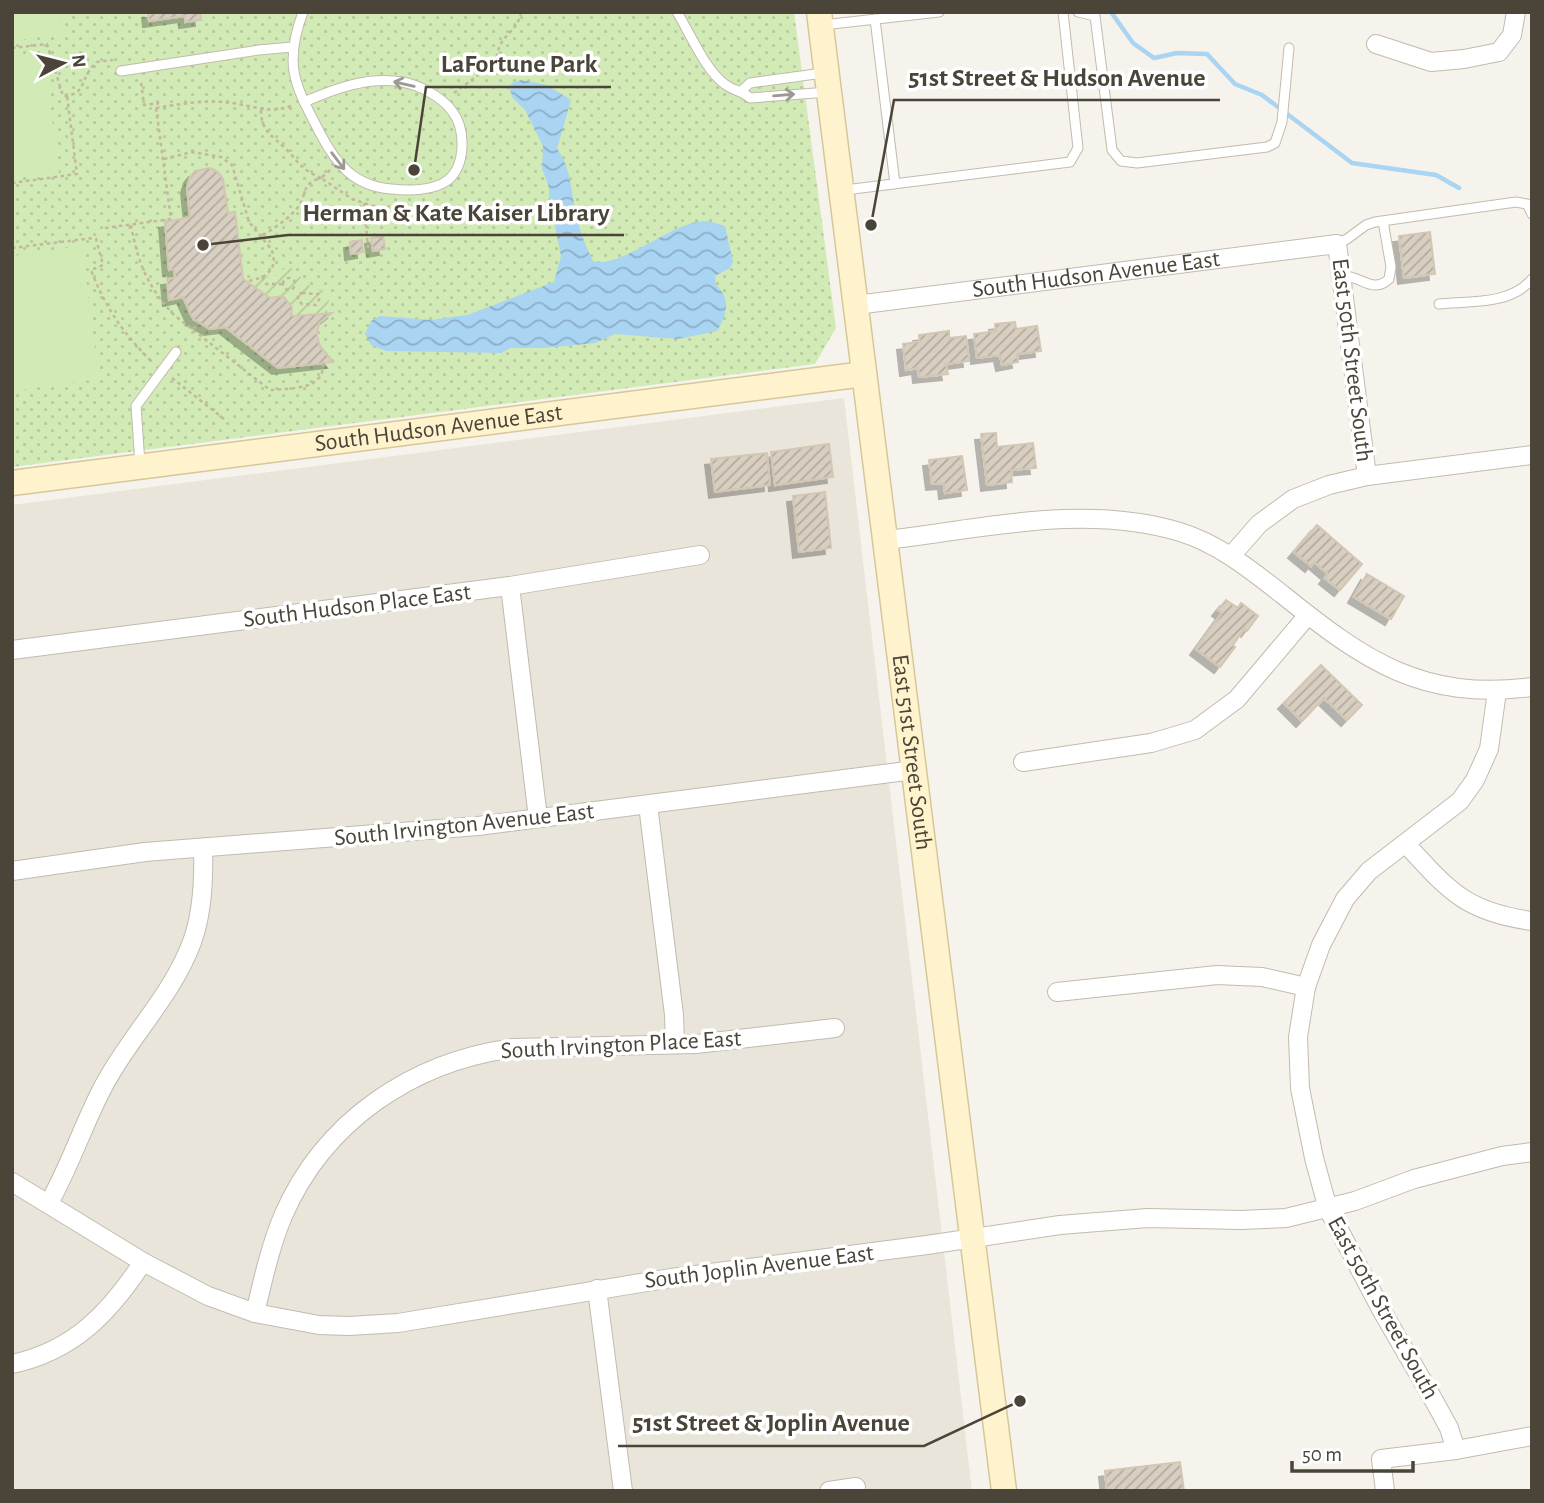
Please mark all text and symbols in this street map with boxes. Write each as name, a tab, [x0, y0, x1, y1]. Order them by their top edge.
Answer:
north arrow	[28, 28, 98, 98]
callout: LaFortune Park	[426, 40, 611, 87]
text: LaFortune Park	[441, 51, 597, 77]
text: N	[68, 53, 89, 69]
callout: 51st Street & Hudson Avenue	[894, 53, 1220, 100]
text: 51st Street & Hudson Avenue	[908, 65, 1206, 91]
one-way arrow	[393, 77, 416, 90]
one-way arrow	[772, 88, 794, 101]
one-way arrow	[330, 152, 345, 170]
callout: Herman & Kate Kaiser Library	[288, 188, 624, 235]
text: Herman & Kate Kaiser Library	[302, 200, 610, 226]
street label: South Hudson Avenue East	[971, 247, 1222, 302]
street label: East 50th Street South	[1328, 257, 1376, 463]
street label: South Hudson Avenue East	[313, 401, 564, 456]
street label: South Hudson Place East	[242, 580, 472, 632]
street label: East 51st Street South	[887, 653, 936, 851]
street label: South Irvington Avenue East	[333, 799, 595, 851]
street label: South Irvington Place East	[500, 1027, 742, 1063]
street label: East 50th Street South	[1323, 1213, 1443, 1403]
street label: South Joplin Avenue East	[643, 1241, 875, 1293]
callout: 51st Street & Joplin Avenue	[618, 1399, 924, 1446]
text: 51st Street & Joplin Avenue	[632, 1410, 910, 1436]
scale bar	[1292, 1430, 1413, 1474]
text: 50 m	[1302, 1444, 1342, 1465]

